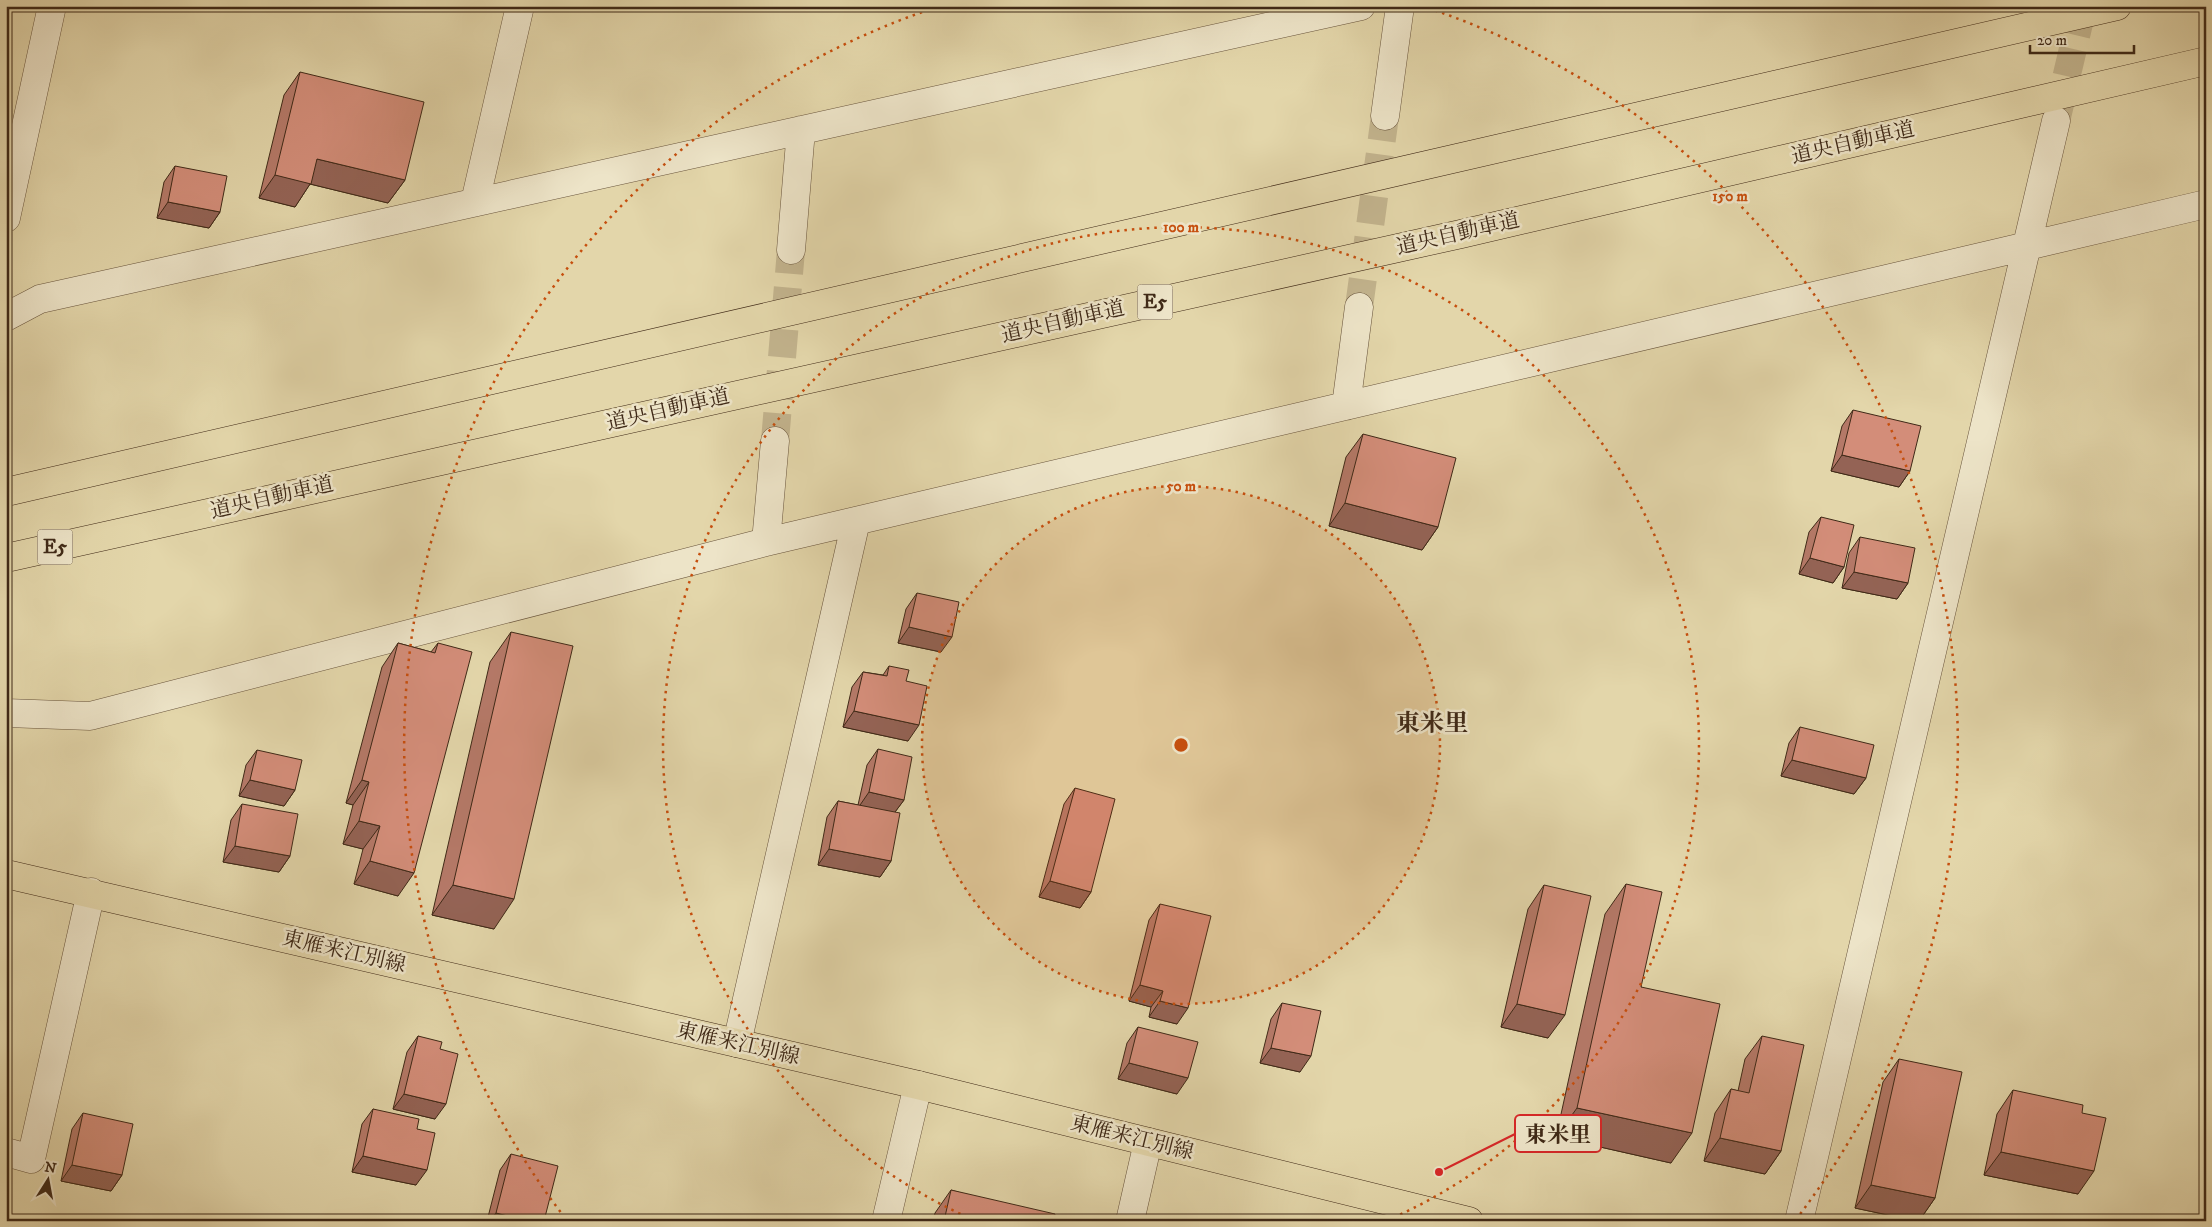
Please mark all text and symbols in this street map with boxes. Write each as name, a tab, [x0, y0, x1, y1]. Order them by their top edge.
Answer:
scale bar	[2030, 22, 2133, 54]
text: 20 m	[2037, 31, 2067, 50]
street label: 道央自動車道	[1789, 116, 1917, 170]
text: 150 m	[1712, 187, 1748, 206]
street label: 道央自動車道	[1394, 207, 1522, 261]
text: 100 m	[1163, 218, 1200, 237]
road number: E5	[1138, 284, 1172, 320]
street label: 道央自動車道	[999, 295, 1127, 349]
street label: 道央自動車道	[604, 383, 732, 437]
street label: 道央自動車道	[208, 471, 336, 525]
text: 50 m	[1165, 477, 1197, 496]
road number: E5	[38, 530, 72, 564]
district label: 東米里	[1396, 709, 1468, 739]
centre of rings	[1172, 736, 1190, 754]
street label: 東雁来江別線	[280, 925, 408, 979]
street label: 東雁来江別線	[674, 1017, 802, 1071]
street label: 東雁来江別線	[1068, 1110, 1196, 1166]
callout: 東米里	[1515, 1115, 1601, 1152]
text: 東米里	[1525, 1122, 1591, 1149]
north arrow	[22, 1154, 72, 1204]
text: N	[43, 1158, 58, 1178]

